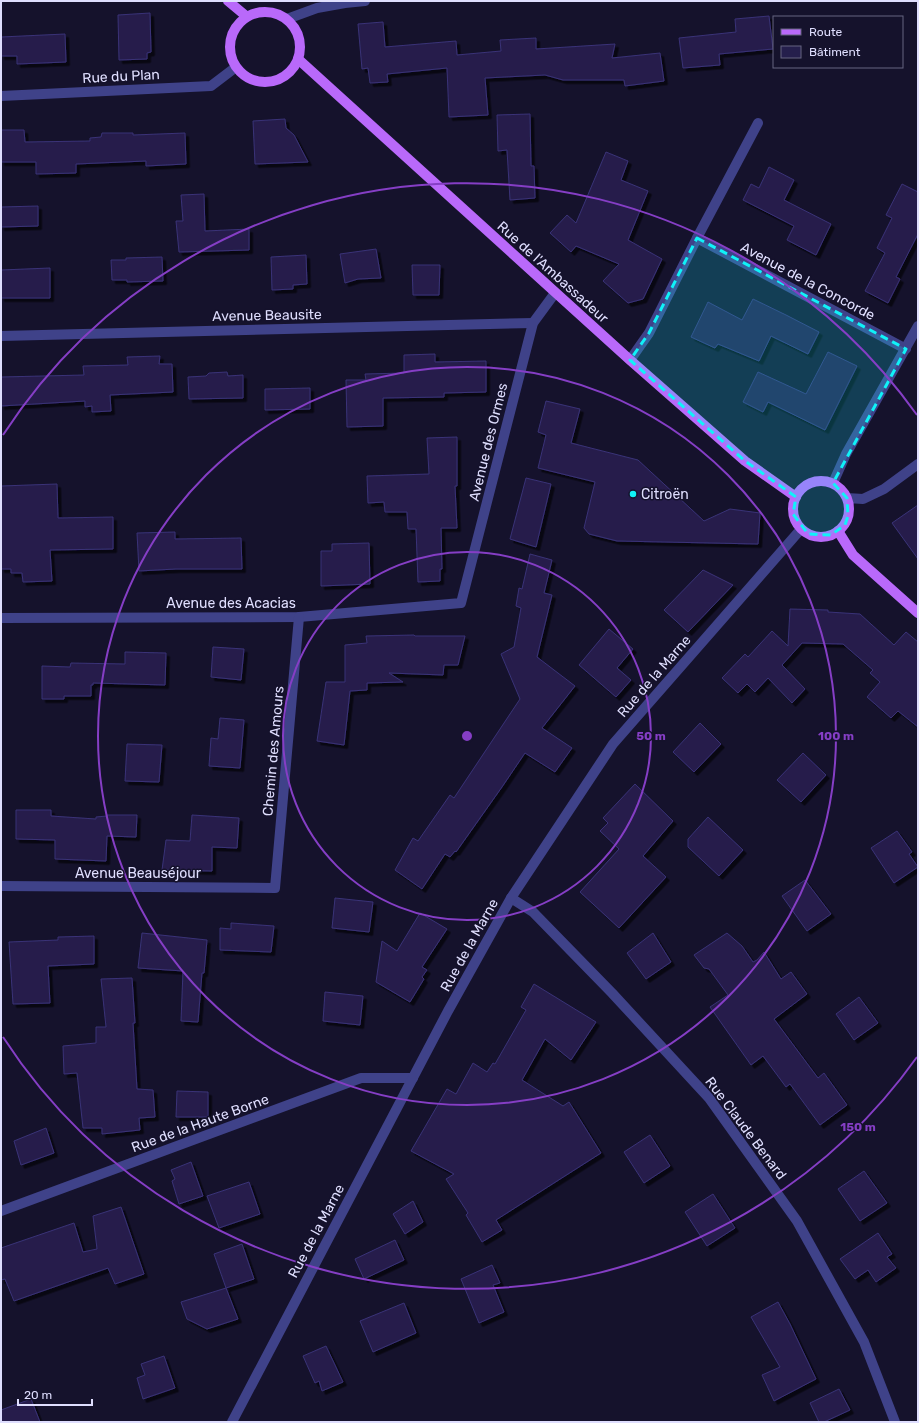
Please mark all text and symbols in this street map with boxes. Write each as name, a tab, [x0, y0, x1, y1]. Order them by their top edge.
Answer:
legend	[773, 16, 903, 68]
text: Route	[809, 25, 843, 39]
text: Bâtiment	[809, 45, 861, 59]
street label: Rue du Plan	[82, 66, 160, 87]
street label: Rue de l'Ambassadeur	[494, 218, 612, 327]
street label: Avenue de la Concorde	[738, 239, 878, 324]
street label: Avenue Beausite	[212, 306, 322, 325]
street label: Avenue des Ormes	[466, 381, 511, 503]
place label: Citroën	[641, 486, 689, 503]
marker: Citroën	[628, 489, 638, 499]
street label: Avenue des Acacias	[166, 595, 296, 612]
street label: Rue de la Marne	[614, 632, 695, 721]
street label: Chemin des Amours	[259, 685, 288, 817]
centre of rings	[460, 729, 474, 743]
text: 50 m	[636, 729, 666, 743]
text: 100 m	[818, 729, 854, 743]
street label: Avenue Beauséjour	[75, 865, 202, 882]
street label: Rue de la Marne	[437, 896, 502, 995]
street label: Rue Claude Benard	[701, 1074, 790, 1183]
street label: Rue de la Haute Borne	[129, 1091, 271, 1156]
text: 150 m	[840, 1120, 876, 1134]
street label: Rue de la Marne	[285, 1181, 348, 1281]
scale bar	[18, 1381, 92, 1407]
text: 20 m	[24, 1388, 52, 1402]

